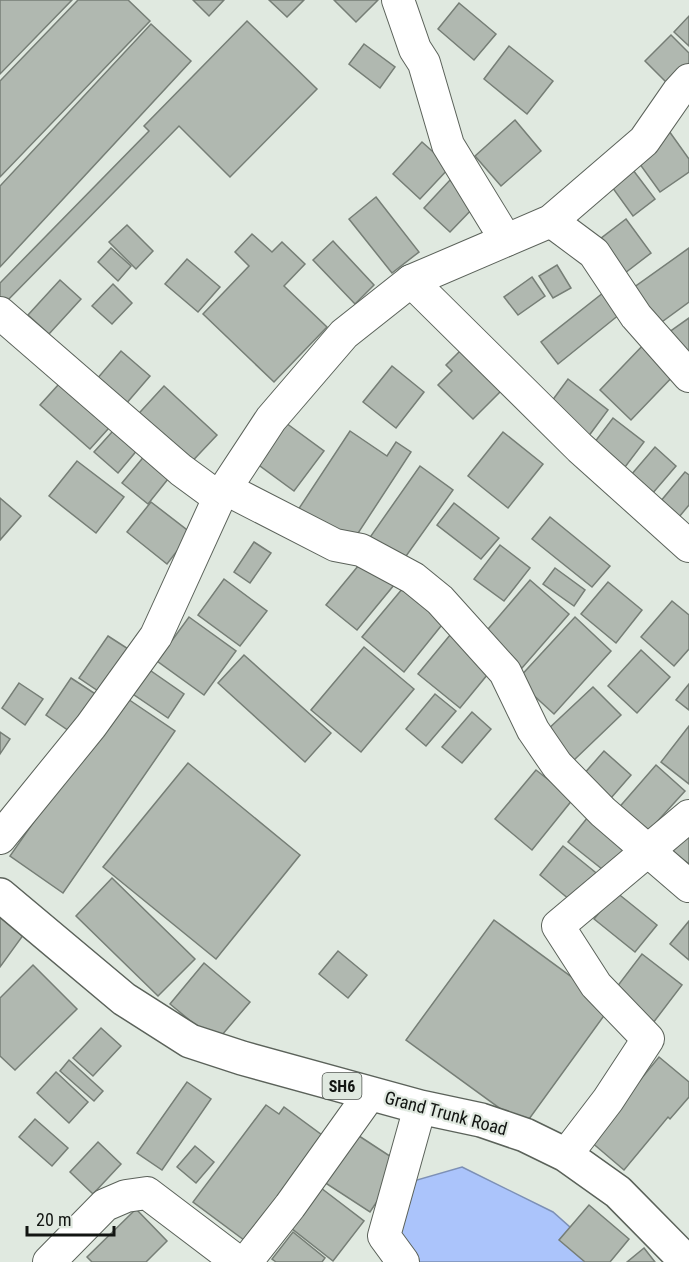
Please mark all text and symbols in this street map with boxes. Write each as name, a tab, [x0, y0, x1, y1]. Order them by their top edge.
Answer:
road number: SH6	[322, 1073, 362, 1099]
street label: Grand Trunk Road	[383, 1087, 509, 1139]
scale bar	[27, 1199, 114, 1237]
text: 20 m	[36, 1209, 71, 1230]

